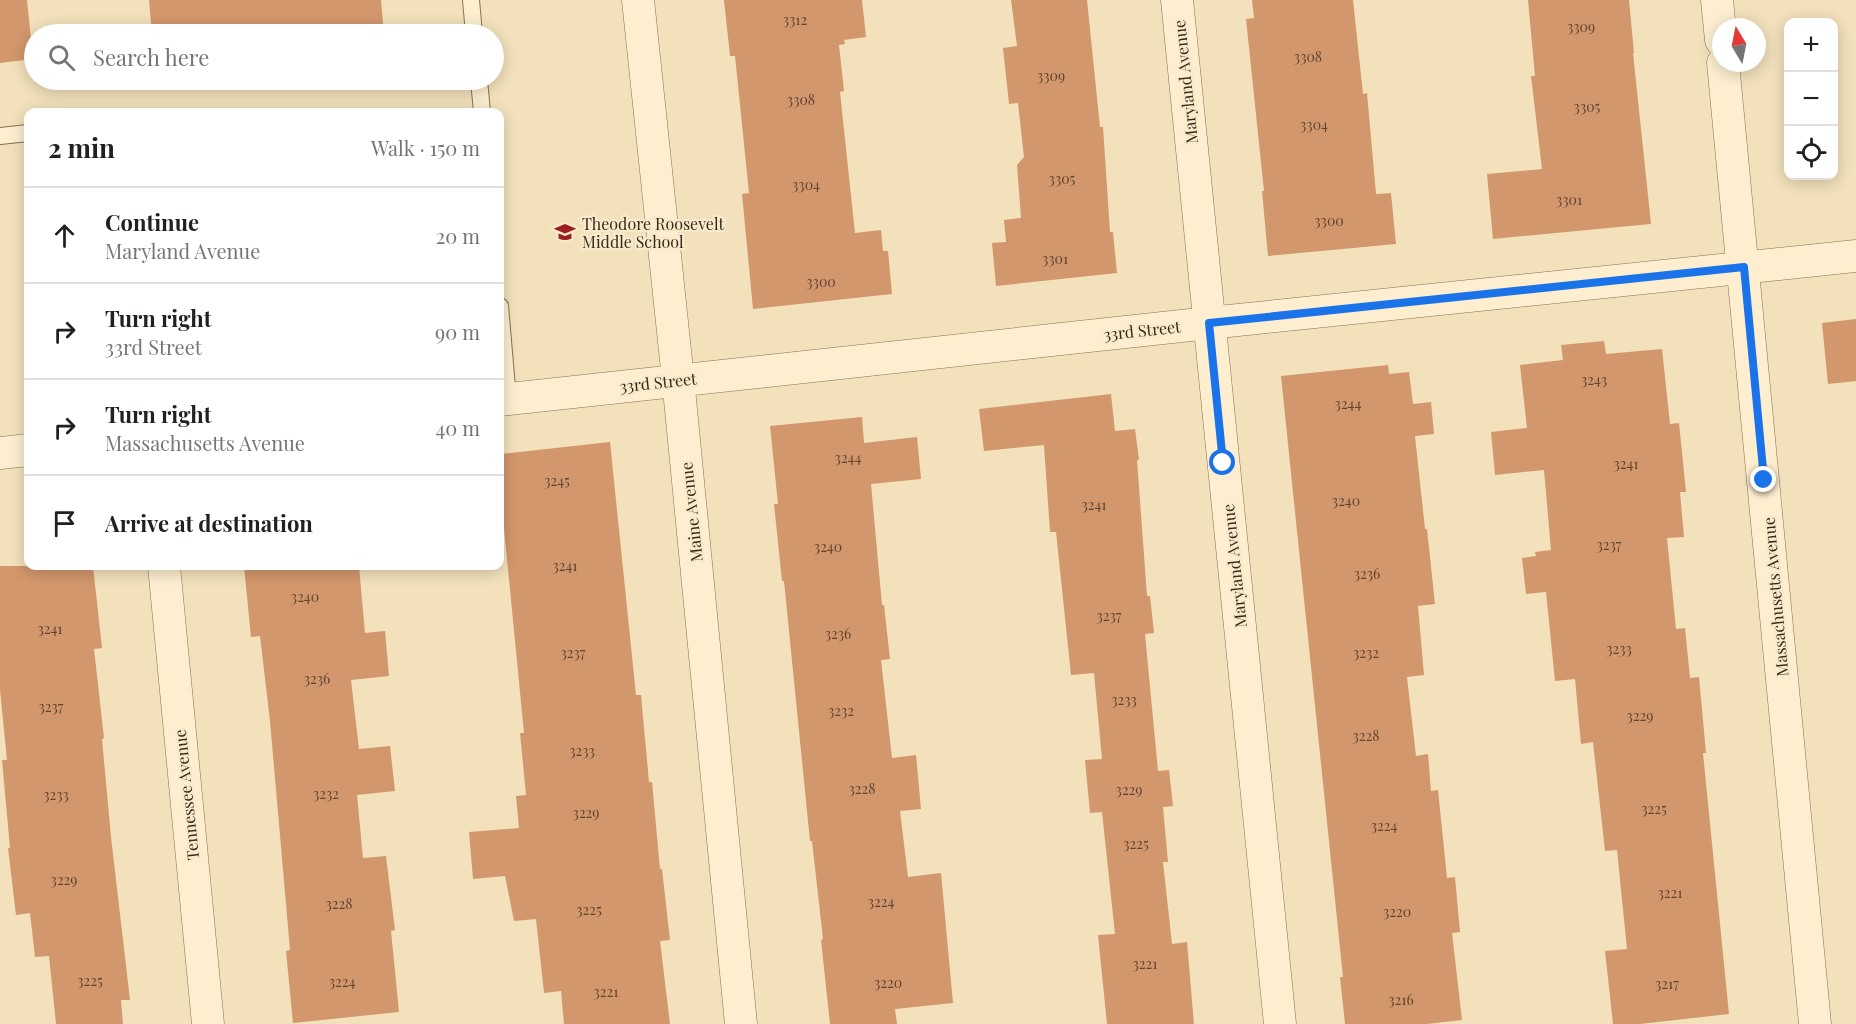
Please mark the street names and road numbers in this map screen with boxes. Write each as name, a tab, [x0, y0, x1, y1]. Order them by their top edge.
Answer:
street label: Maryland Avenue	[1168, 19, 1202, 145]
street label: 33rd Street	[1102, 315, 1182, 344]
street label: 33rd Street	[618, 367, 698, 396]
street label: Maine Avenue	[675, 461, 707, 563]
street label: Maryland Avenue	[1217, 503, 1251, 629]
street label: Massachusetts Avenue	[1758, 516, 1792, 678]
street label: Tennessee Avenue	[169, 729, 203, 861]

